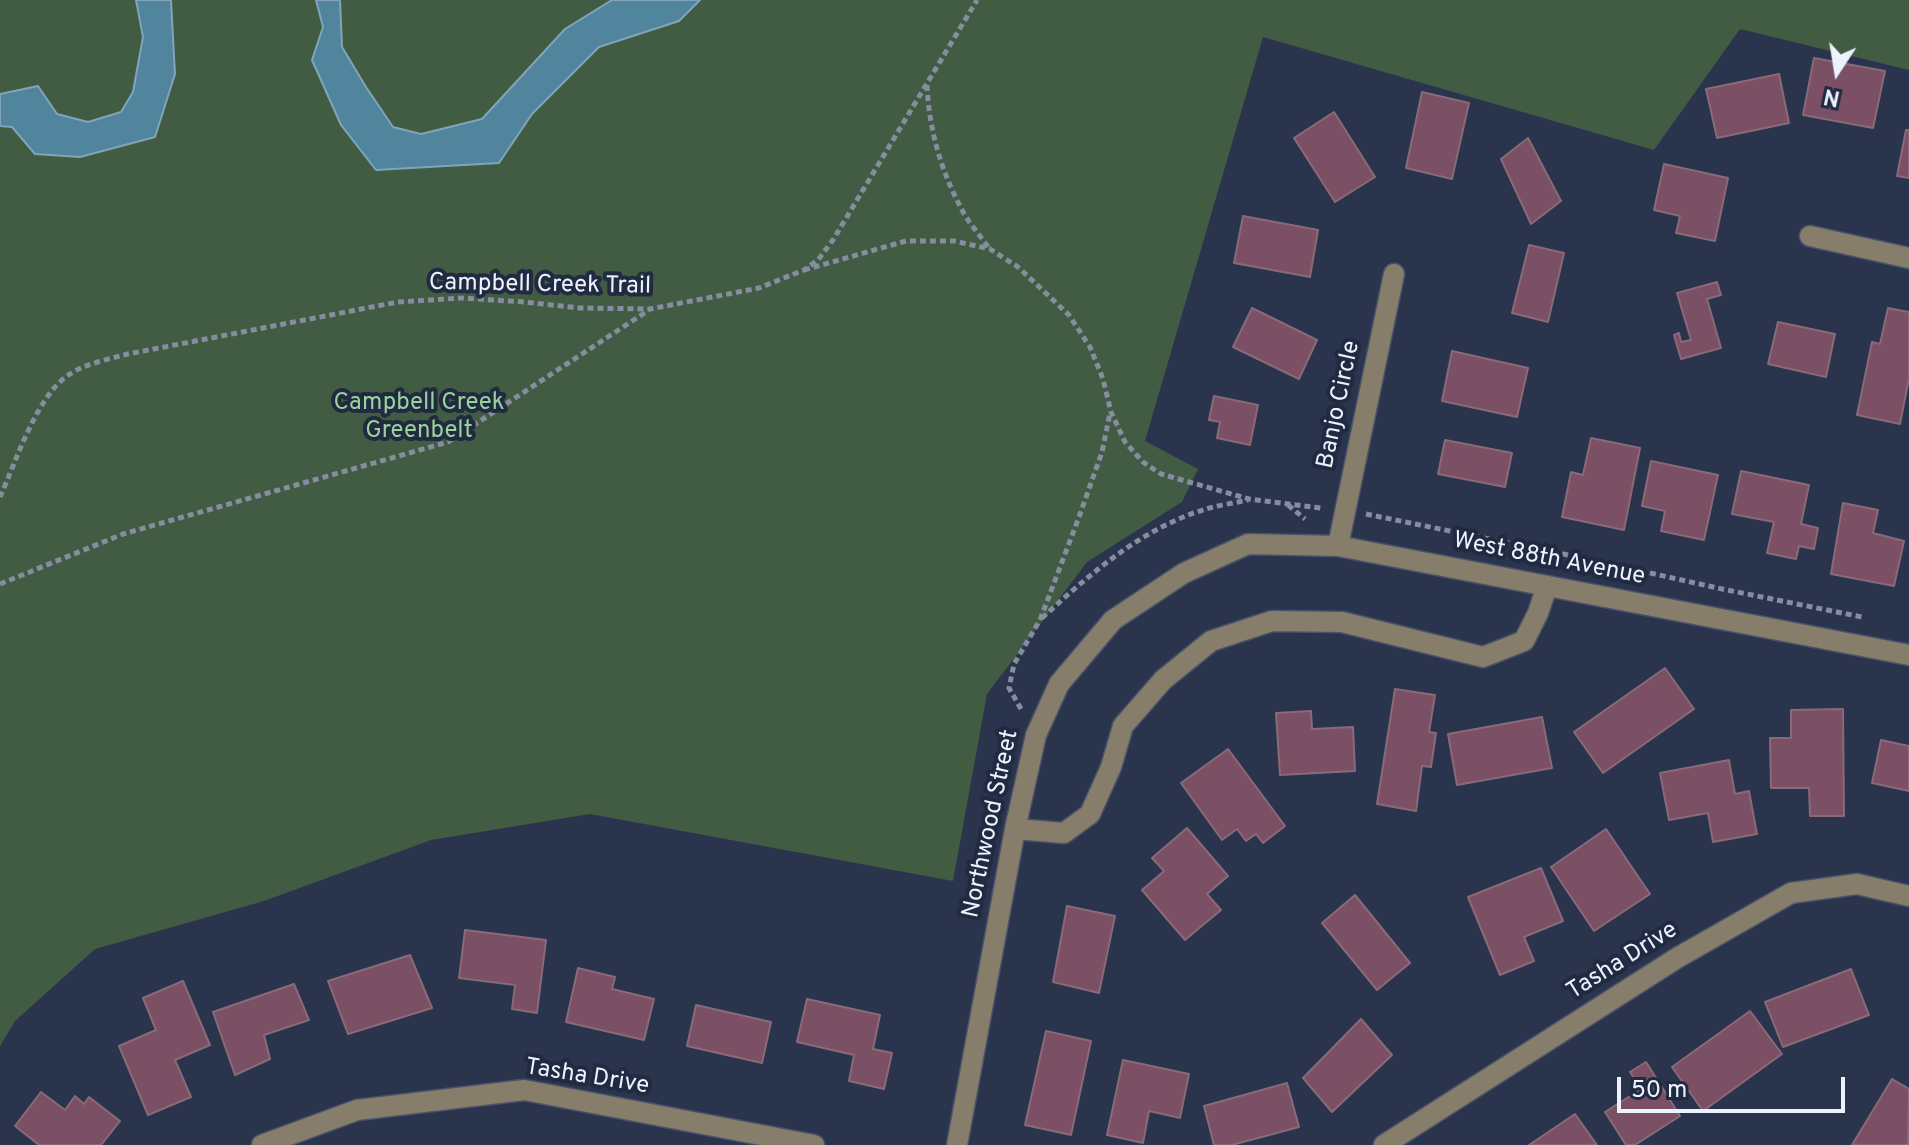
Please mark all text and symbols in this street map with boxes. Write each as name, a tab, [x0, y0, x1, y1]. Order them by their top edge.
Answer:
north arrow	[1797, 32, 1877, 112]
text: N	[1821, 81, 1842, 111]
street label: Campbell Creek Trail	[429, 270, 651, 302]
street label: Banjo Circle	[1312, 339, 1368, 471]
park label: Campbell Creek Greenbelt	[334, 390, 504, 446]
street label: West 88th Avenue	[1451, 527, 1647, 593]
street label: Northwood Street	[958, 727, 1026, 921]
street label: Tasha Drive	[1562, 917, 1684, 1007]
street label: Tasha Drive	[523, 1054, 651, 1102]
scale bar	[1621, 1061, 1849, 1111]
text: 50 m	[1631, 1076, 1687, 1106]

